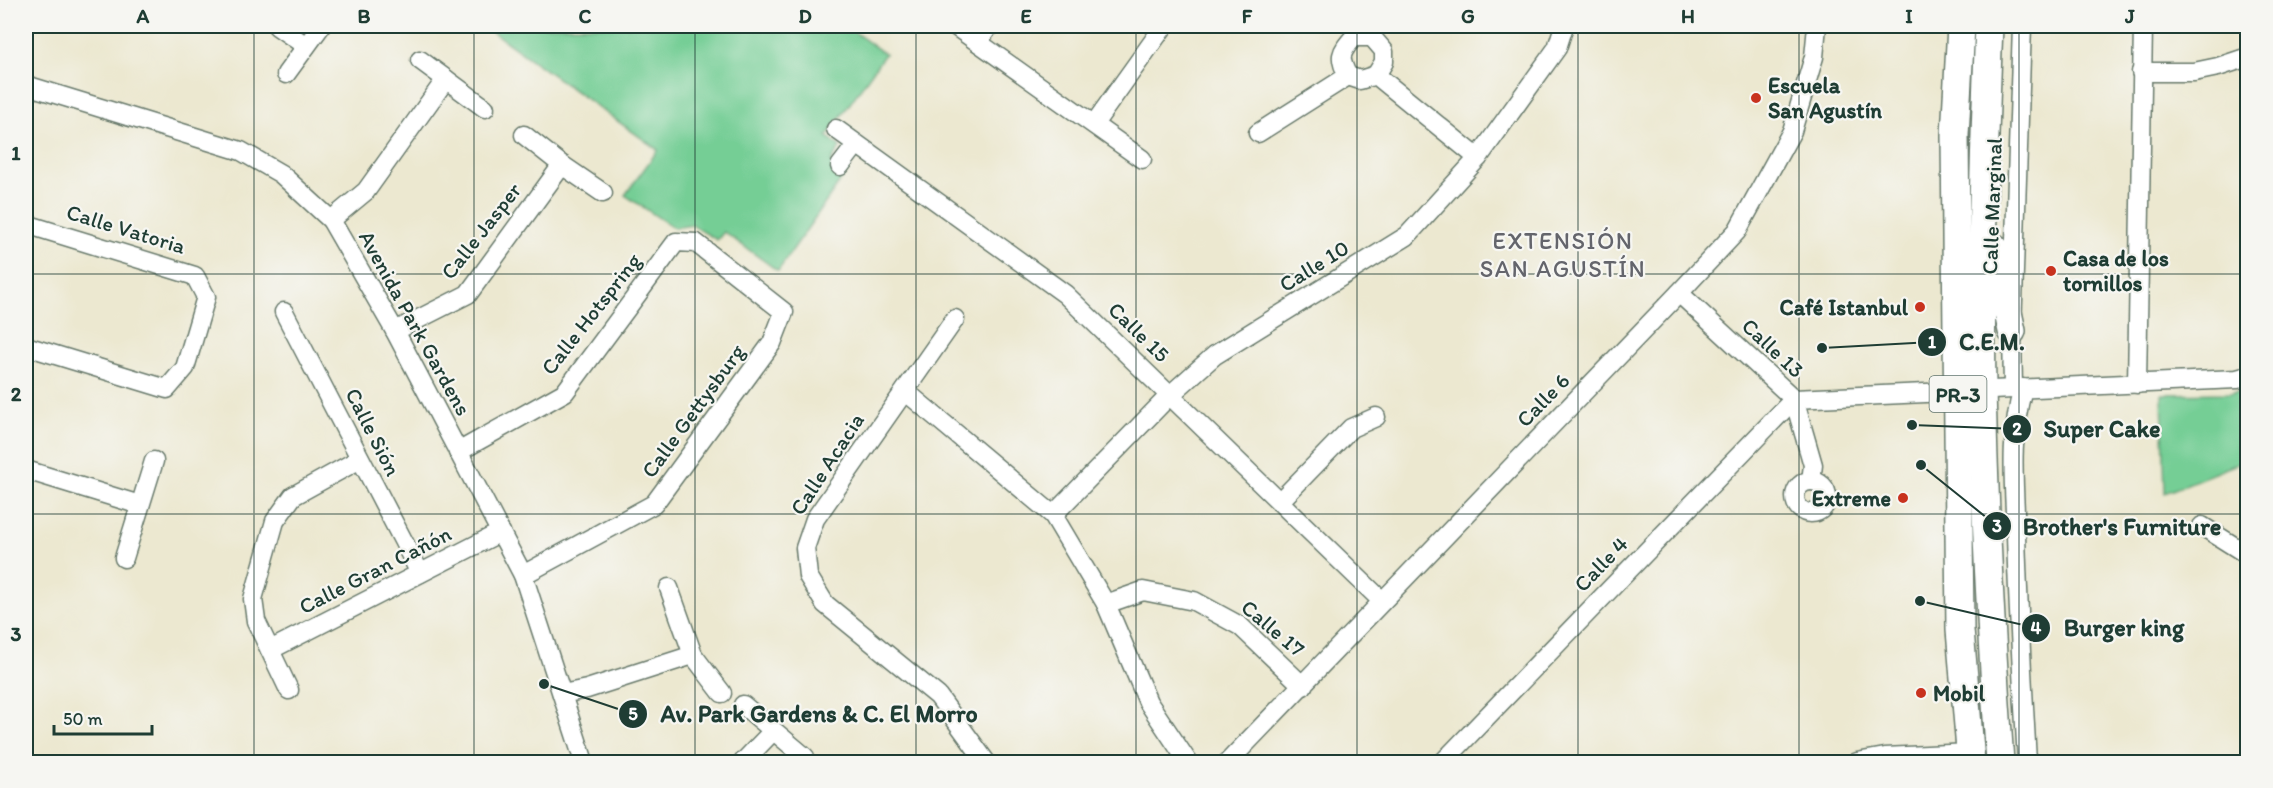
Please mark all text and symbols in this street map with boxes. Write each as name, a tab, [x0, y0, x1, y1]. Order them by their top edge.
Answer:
text: A	[136, 4, 150, 28]
text: B	[358, 4, 371, 28]
text: C	[579, 4, 592, 28]
text: D	[798, 4, 812, 28]
text: E	[1020, 4, 1032, 28]
text: F	[1242, 4, 1253, 28]
text: G	[1461, 4, 1475, 28]
text: H	[1681, 4, 1695, 28]
text: I	[1905, 4, 1913, 28]
text: J	[2124, 4, 2135, 28]
place label: Escuela San Agustín	[1768, 72, 1882, 124]
marker: Escuela San Agustín	[1749, 91, 1763, 105]
street label: Calle Marginal	[1976, 137, 2008, 275]
text: 1	[11, 141, 21, 165]
street label: Calle Jasper	[435, 177, 528, 285]
street label: Calle Vatoria	[63, 198, 189, 260]
street label: Avenida Park Gardens	[353, 226, 477, 420]
district label: EXTENSIÓN SAN AGUSTÍN	[1480, 226, 1646, 283]
street label: Calle 10	[1274, 234, 1354, 298]
place label: Casa de los tornillos	[2063, 245, 2169, 297]
street label: Calle Hotspring	[535, 247, 647, 380]
marker: Casa de los tornillos	[2044, 264, 2058, 278]
place label: Café Istanbul	[1779, 294, 1909, 321]
street label: Calle 15	[1103, 296, 1175, 368]
marker: Café Istanbul	[1913, 300, 1927, 314]
street label: Calle 13	[1736, 312, 1810, 384]
callout: C.E.M.	[1917, 321, 2037, 363]
text: C.E.M.	[1959, 327, 2025, 356]
text: 1	[1928, 331, 1937, 353]
street label: Calle Gettysburg	[635, 338, 751, 483]
street label: Calle 6	[1511, 367, 1575, 433]
road number: PR-3	[1930, 376, 1986, 412]
text: 2	[11, 382, 22, 406]
street label: Calle Sión	[339, 383, 407, 481]
street label: Calle Acacia	[784, 408, 870, 520]
callout: Super Cake	[2002, 408, 2173, 450]
text: Super Cake	[2043, 414, 2161, 444]
text: 2	[2012, 418, 2022, 440]
place label: Extreme	[1812, 485, 1891, 512]
marker: Extreme	[1896, 491, 1910, 505]
callout: Brother's Furniture	[1982, 505, 2233, 547]
text: Brother's Furniture	[2023, 512, 2221, 541]
text: 3	[1992, 515, 2002, 537]
street label: Calle Gran Cañón	[294, 520, 456, 620]
street label: Calle 4	[1568, 531, 1634, 597]
street label: Calle 17	[1236, 594, 1310, 662]
callout: Burger king	[2021, 607, 2196, 649]
text: Burger king	[2064, 613, 2185, 643]
text: 4	[2031, 617, 2042, 639]
text: 3	[11, 622, 22, 646]
place label: Mobil	[1933, 680, 1986, 707]
marker: Mobil	[1914, 686, 1928, 700]
callout: Av. Park Gardens & C. El Morro	[618, 693, 989, 735]
scale bar	[54, 698, 152, 736]
text: Av. Park Gardens & C. El Morro	[659, 699, 978, 728]
text: 5	[628, 703, 638, 725]
text: 50 m	[63, 708, 103, 730]

